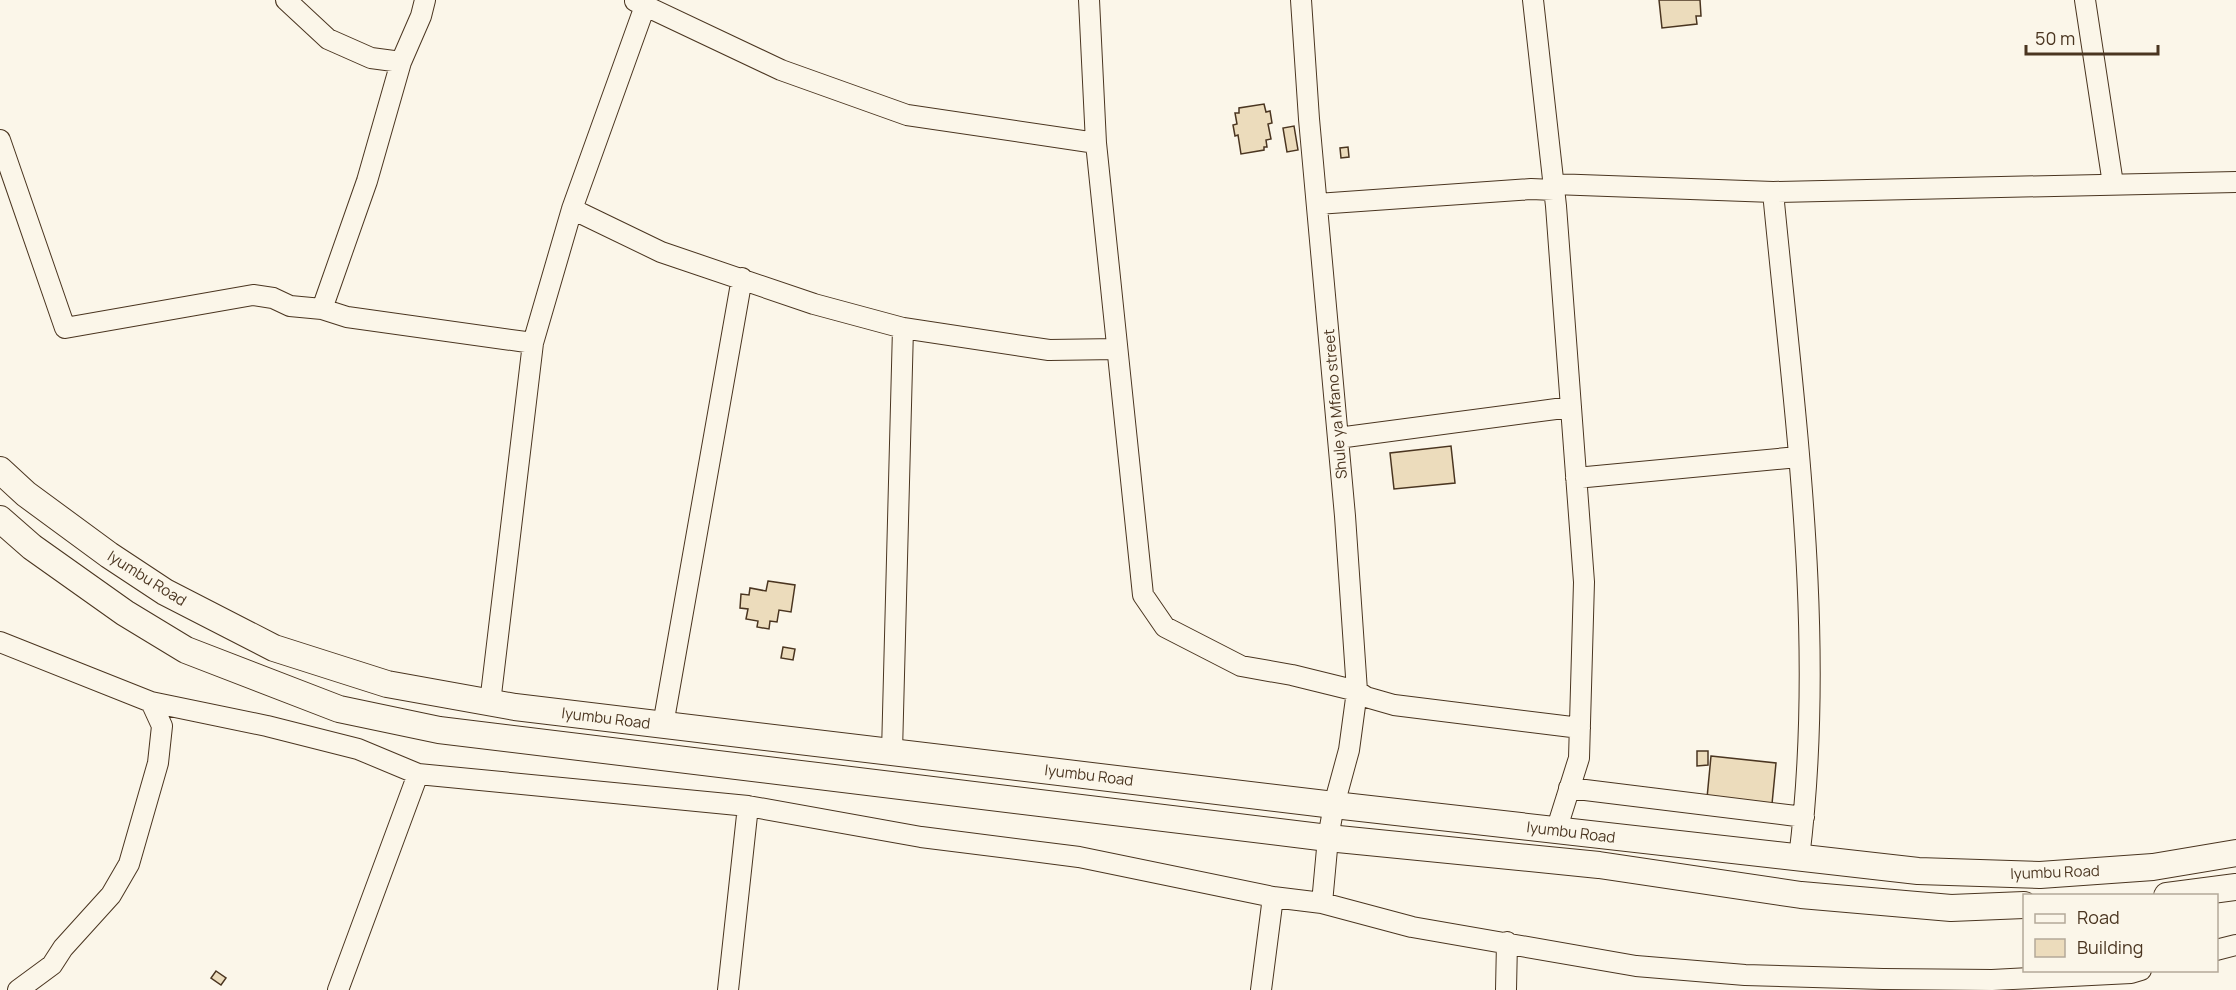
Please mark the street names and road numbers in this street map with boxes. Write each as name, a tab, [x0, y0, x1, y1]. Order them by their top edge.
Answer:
street label: Shule ya Mfano street	[1318, 328, 1352, 480]
street label: Iyumbu Road	[104, 545, 190, 611]
street label: Iyumbu Road	[560, 702, 652, 734]
street label: Iyumbu Road	[1043, 759, 1135, 791]
street label: Iyumbu Road	[1525, 816, 1617, 848]
street label: Iyumbu Road	[2010, 860, 2100, 884]

